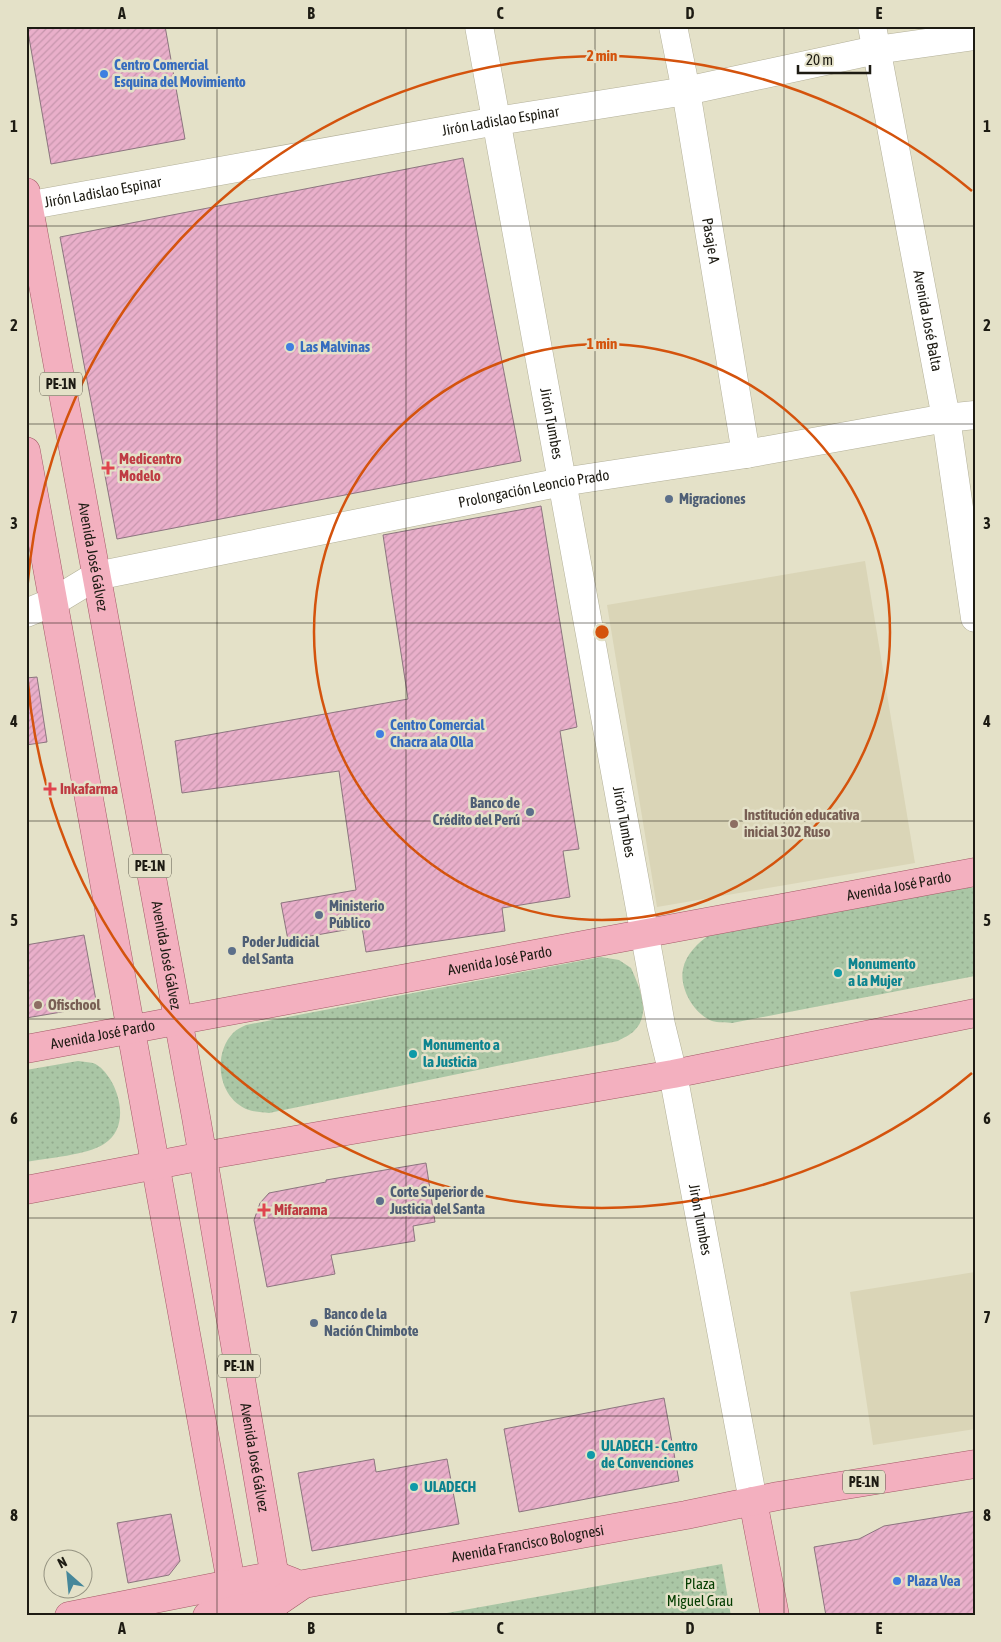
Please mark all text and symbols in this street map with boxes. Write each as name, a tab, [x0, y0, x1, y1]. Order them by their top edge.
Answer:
text: A	[117, 4, 126, 22]
text: B	[307, 4, 315, 22]
text: C	[496, 4, 504, 22]
text: D	[686, 4, 695, 22]
text: E	[876, 4, 883, 22]
scale bar	[798, 42, 871, 74]
text: 2 min	[587, 47, 617, 64]
text: 20 m	[806, 51, 833, 68]
place label: Centro Comercial Esquina del Movimiento	[114, 56, 246, 90]
marker: Centro Comercial Esquina del Movimiento	[98, 68, 110, 80]
street label: Jirón Ladislao Espinar	[440, 102, 561, 139]
text: 1	[10, 117, 18, 135]
text: 1	[983, 117, 991, 135]
street label: Jirón Ladislao Espinar	[43, 173, 163, 211]
street label: Pasaje A	[699, 217, 723, 265]
street label: Avenida José Balta	[910, 269, 946, 373]
text: 2	[10, 316, 18, 334]
text: 2	[983, 316, 991, 334]
text: 1 min	[587, 335, 617, 352]
place label: Las Malvinas	[300, 338, 371, 355]
marker: Las Malvinas	[284, 341, 296, 353]
road number: PE-1N	[40, 372, 82, 396]
street label: Jirón Tumbes	[537, 386, 567, 460]
place label: Medicentro Modelo	[119, 450, 182, 484]
marker: Medicentro Modelo	[101, 461, 115, 475]
street label: Prolongación Leoncio Prado	[457, 466, 611, 511]
place label: Migraciones	[679, 490, 746, 507]
marker: Migraciones	[663, 493, 675, 505]
street label: Avenida José Gálvez	[75, 501, 112, 613]
text: 3	[10, 514, 18, 532]
text: 3	[983, 514, 991, 532]
centre of rings	[593, 623, 611, 641]
text: 4	[9, 712, 18, 730]
text: 4	[982, 712, 991, 730]
place label: Centro Comercial Chacra ala Olla	[390, 716, 485, 750]
marker: Centro Comercial Chacra ala Olla	[374, 728, 386, 740]
place label: Inkafarma	[60, 780, 118, 797]
marker: Inkafarma	[44, 783, 56, 795]
street label: Jirón Tumbes	[610, 785, 640, 859]
place label: Banco de Crédito del Perú	[433, 794, 520, 828]
marker: Banco de Crédito del Perú	[524, 806, 536, 818]
place label: Institución educativa inicial 302 Ruso	[744, 806, 860, 840]
marker: Institución educativa inicial 302 Ruso	[728, 818, 740, 830]
road number: PE-1N	[129, 854, 171, 878]
street label: Avenida José Pardo	[845, 868, 952, 904]
place label: Ministerio Público	[329, 897, 384, 931]
street label: Avenida José Gálvez	[148, 899, 185, 1011]
marker: Ministerio Público	[313, 909, 325, 921]
text: 5	[10, 911, 18, 929]
text: 5	[983, 911, 991, 929]
place label: Poder Judicial del Santa	[242, 933, 320, 967]
street label: Avenida José Pardo	[446, 942, 553, 978]
marker: Poder Judicial del Santa	[226, 945, 238, 957]
place label: Monumento a la Mujer	[848, 955, 916, 989]
marker: Monumento a la Mujer	[832, 967, 844, 979]
place label: Ofischool	[48, 996, 102, 1013]
marker: Ofischool	[32, 999, 44, 1011]
street label: Avenida José Pardo	[49, 1016, 156, 1052]
place label: Monumento a la Justicia	[423, 1036, 500, 1070]
marker: Monumento a la Justicia	[407, 1048, 419, 1060]
text: 6	[10, 1109, 18, 1127]
text: 6	[983, 1109, 991, 1127]
street label: Jirón Tumbes	[686, 1182, 716, 1257]
place label: Corte Superior de Justicia del Santa	[389, 1183, 485, 1217]
marker: Corte Superior de Justicia del Santa	[374, 1195, 386, 1207]
place label: Mifarama	[274, 1201, 328, 1218]
marker: Mifarama	[258, 1204, 270, 1216]
place label: Banco de la Nación Chimbote	[324, 1305, 419, 1339]
text: 7	[10, 1308, 18, 1326]
text: 7	[983, 1308, 991, 1326]
marker: Banco de la Nación Chimbote	[308, 1317, 320, 1329]
road number: PE-1N	[218, 1354, 260, 1378]
street label: Avenida José Gálvez	[237, 1402, 273, 1514]
place label: ULADECH - Centro de Convenciones	[601, 1437, 698, 1471]
marker: ULADECH - Centro de Convenciones	[585, 1449, 597, 1461]
road number: PE-1N	[843, 1470, 885, 1494]
place label: ULADECH	[424, 1478, 476, 1495]
marker: ULADECH	[408, 1481, 420, 1493]
text: 8	[10, 1506, 18, 1524]
text: 8	[983, 1506, 991, 1524]
street label: Avenida Francisco Bolognesi	[450, 1521, 605, 1565]
north arrow	[42, 1550, 92, 1600]
text: N	[55, 1553, 69, 1571]
place label: Plaza Vea	[907, 1572, 960, 1589]
park label: Plaza Miguel Grau	[667, 1575, 733, 1609]
marker: Plaza Vea	[891, 1575, 903, 1587]
text: A	[117, 1619, 126, 1637]
text: B	[307, 1619, 315, 1637]
text: C	[496, 1619, 504, 1637]
text: D	[686, 1619, 695, 1637]
text: E	[876, 1619, 883, 1637]

